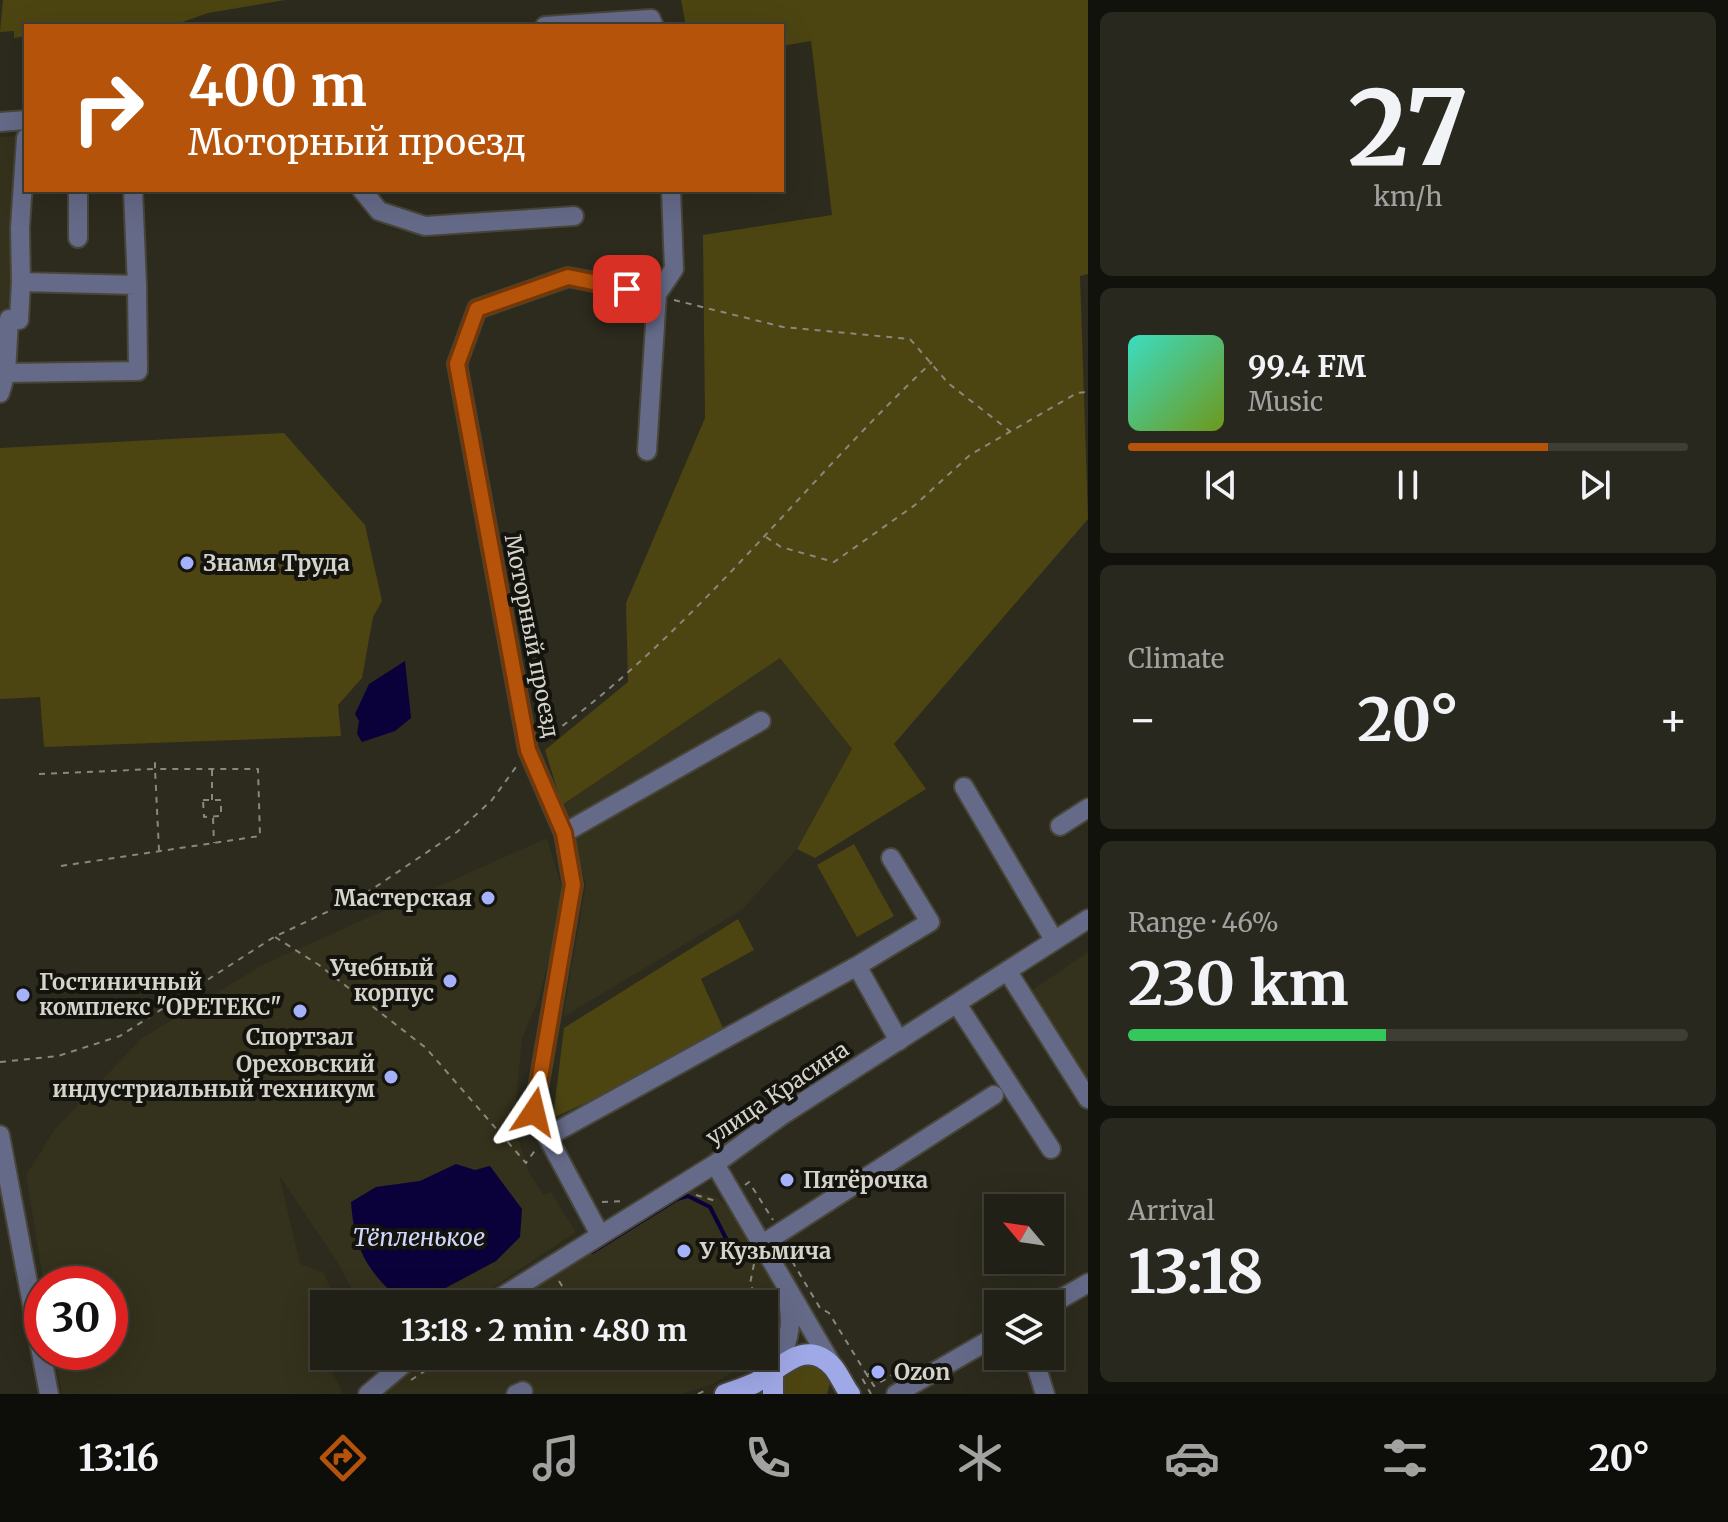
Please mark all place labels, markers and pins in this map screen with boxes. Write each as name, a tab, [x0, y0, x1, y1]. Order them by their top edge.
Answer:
pin	[593, 255, 661, 323]
place label: Знамя Труда	[203, 549, 350, 577]
marker: Знамя Труда	[178, 554, 196, 572]
place label: Мастерская	[334, 884, 472, 912]
marker: Мастерская	[479, 889, 497, 907]
place label: Учебный корпус	[329, 954, 434, 1007]
place label: Гостиничный комплекс "ОРЕТЕКС"	[39, 968, 282, 1021]
marker: Учебный корпус	[441, 972, 459, 990]
marker: Гостиничный комплекс "ОРЕТЕКС"	[14, 986, 32, 1004]
marker: Спортзал	[291, 1002, 309, 1020]
place label: Спортзал	[246, 1023, 354, 1051]
place label: Ореховский индустриальный техникум	[52, 1050, 376, 1103]
marker: Ореховский индустриальный техникум	[382, 1068, 400, 1086]
place label: Пятёрочка	[803, 1166, 928, 1194]
marker: Пятёрочка	[778, 1171, 796, 1189]
place label: У Кузьмича	[699, 1237, 831, 1265]
marker: У Кузьмича	[675, 1242, 693, 1260]
place label: Ozon	[894, 1358, 950, 1386]
marker: Ozon	[869, 1363, 887, 1381]

